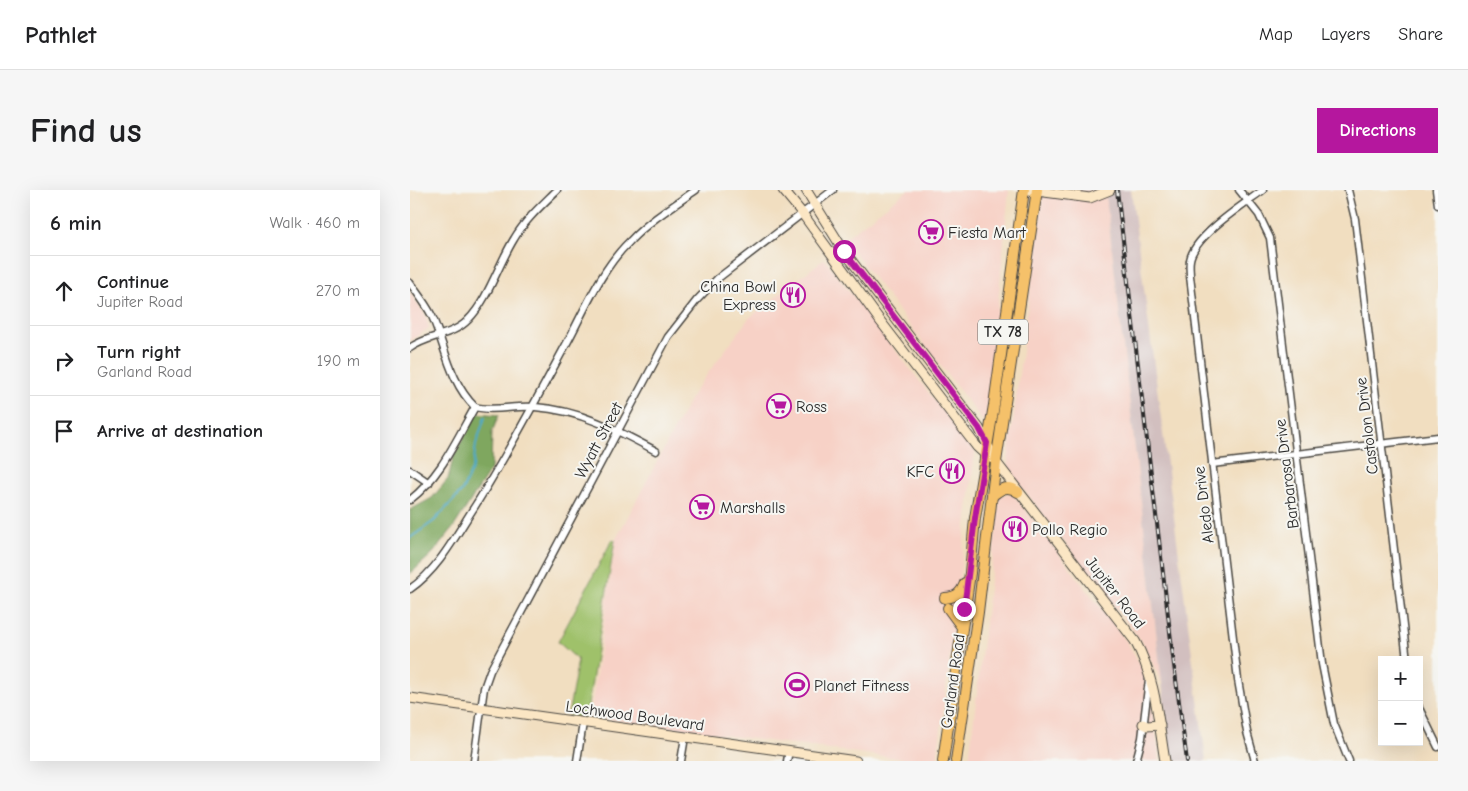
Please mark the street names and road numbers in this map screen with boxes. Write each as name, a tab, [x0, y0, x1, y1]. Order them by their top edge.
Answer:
road number: TX 78	[978, 320, 1028, 344]
street label: Castolon Drive	[1352, 376, 1382, 476]
street label: Wyatt Street	[571, 399, 627, 482]
street label: Barbarosa Drive	[1271, 418, 1303, 530]
street label: Aledo Drive	[1190, 465, 1218, 544]
street label: Jupiter Road	[1082, 553, 1149, 632]
street label: Garland Road	[937, 633, 969, 729]
street label: Lochwood Boulevard	[564, 697, 705, 735]

